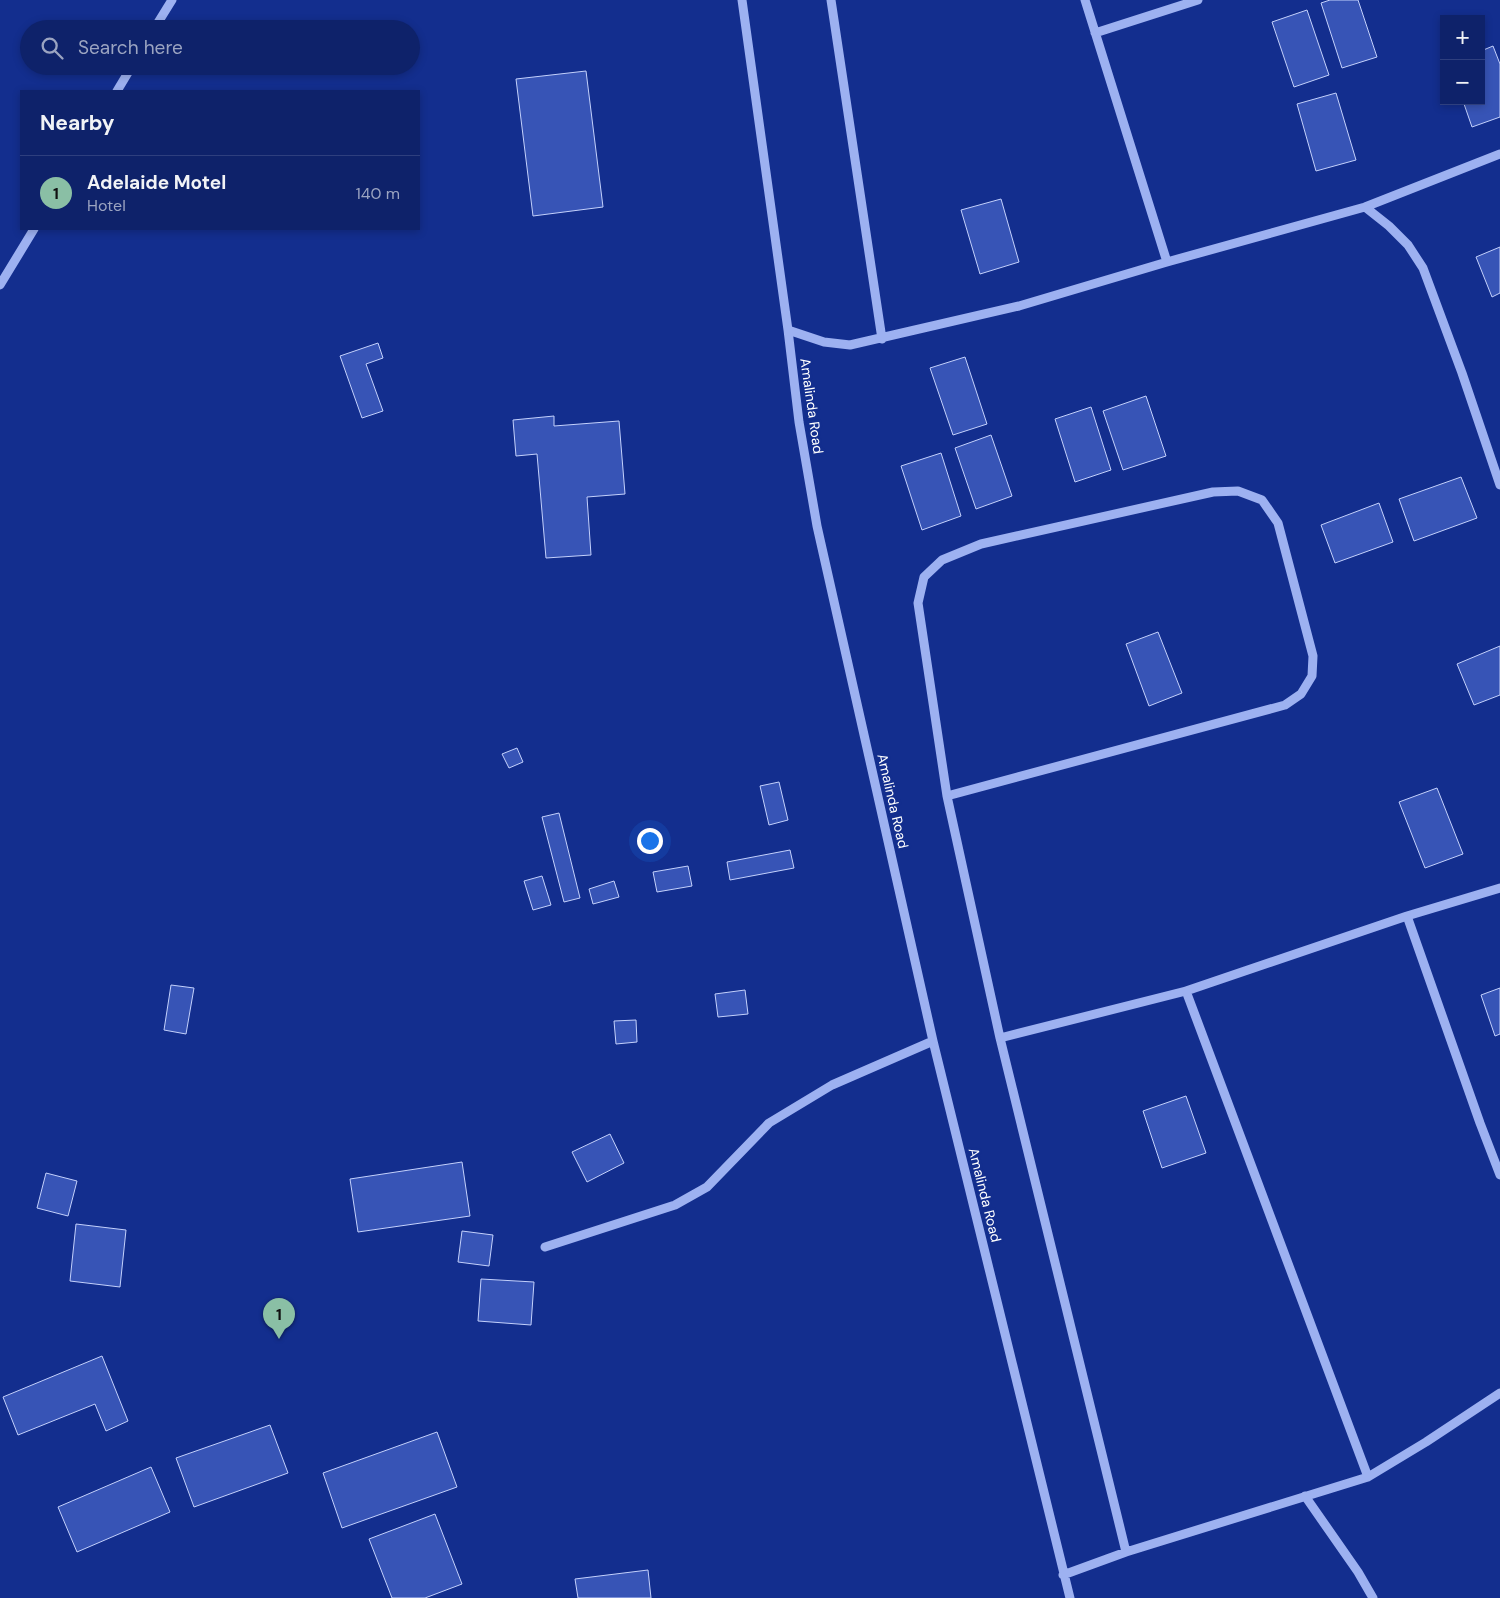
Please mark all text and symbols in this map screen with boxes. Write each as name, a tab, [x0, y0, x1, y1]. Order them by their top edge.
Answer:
map controls	[1440, 15, 1485, 105]
button: +	[1440, 15, 1485, 60]
search box	[20, 20, 420, 75]
icon: search	[38, 34, 66, 62]
text: Search here	[78, 35, 183, 60]
button: −	[1440, 60, 1485, 105]
text: Nearby	[40, 109, 114, 137]
text: Adelaide Motel	[87, 170, 226, 195]
text: 1	[53, 183, 59, 204]
text: 140 m	[356, 183, 400, 204]
text: Hotel	[87, 195, 126, 216]
street label: Amalinda Road	[796, 357, 828, 455]
street label: Amalinda Road	[873, 752, 913, 850]
your location	[637, 828, 663, 854]
street label: Amalinda Road	[965, 1146, 1005, 1244]
pin: 1	[263, 1298, 295, 1339]

